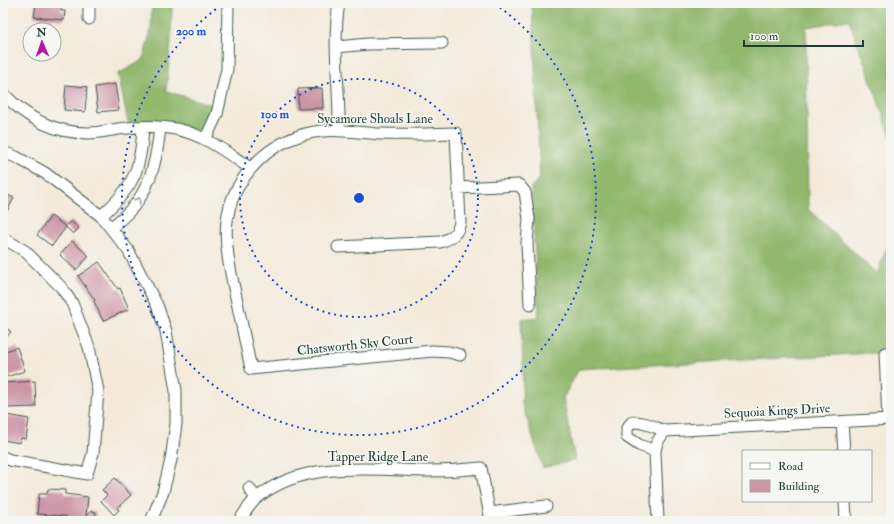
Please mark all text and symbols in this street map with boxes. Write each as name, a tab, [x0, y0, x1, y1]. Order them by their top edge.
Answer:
north arrow	[22, 22, 62, 62]
scale bar	[744, 22, 863, 48]
text: 200 m	[176, 24, 207, 39]
text: N	[36, 26, 48, 39]
text: 100 m	[750, 29, 779, 44]
text: 100 m	[261, 107, 290, 122]
street label: Sycamore Shoals Lane	[317, 111, 433, 128]
centre of rings	[352, 191, 366, 205]
one-way arrow	[133, 197, 141, 204]
street label: Chatsworth Sky Court	[296, 331, 414, 360]
street label: Sequoia Kings Drive	[723, 400, 831, 422]
street label: Tapper Ridge Lane	[328, 449, 429, 466]
legend	[742, 450, 872, 502]
text: Road	[778, 459, 803, 474]
text: Building	[778, 479, 821, 494]

